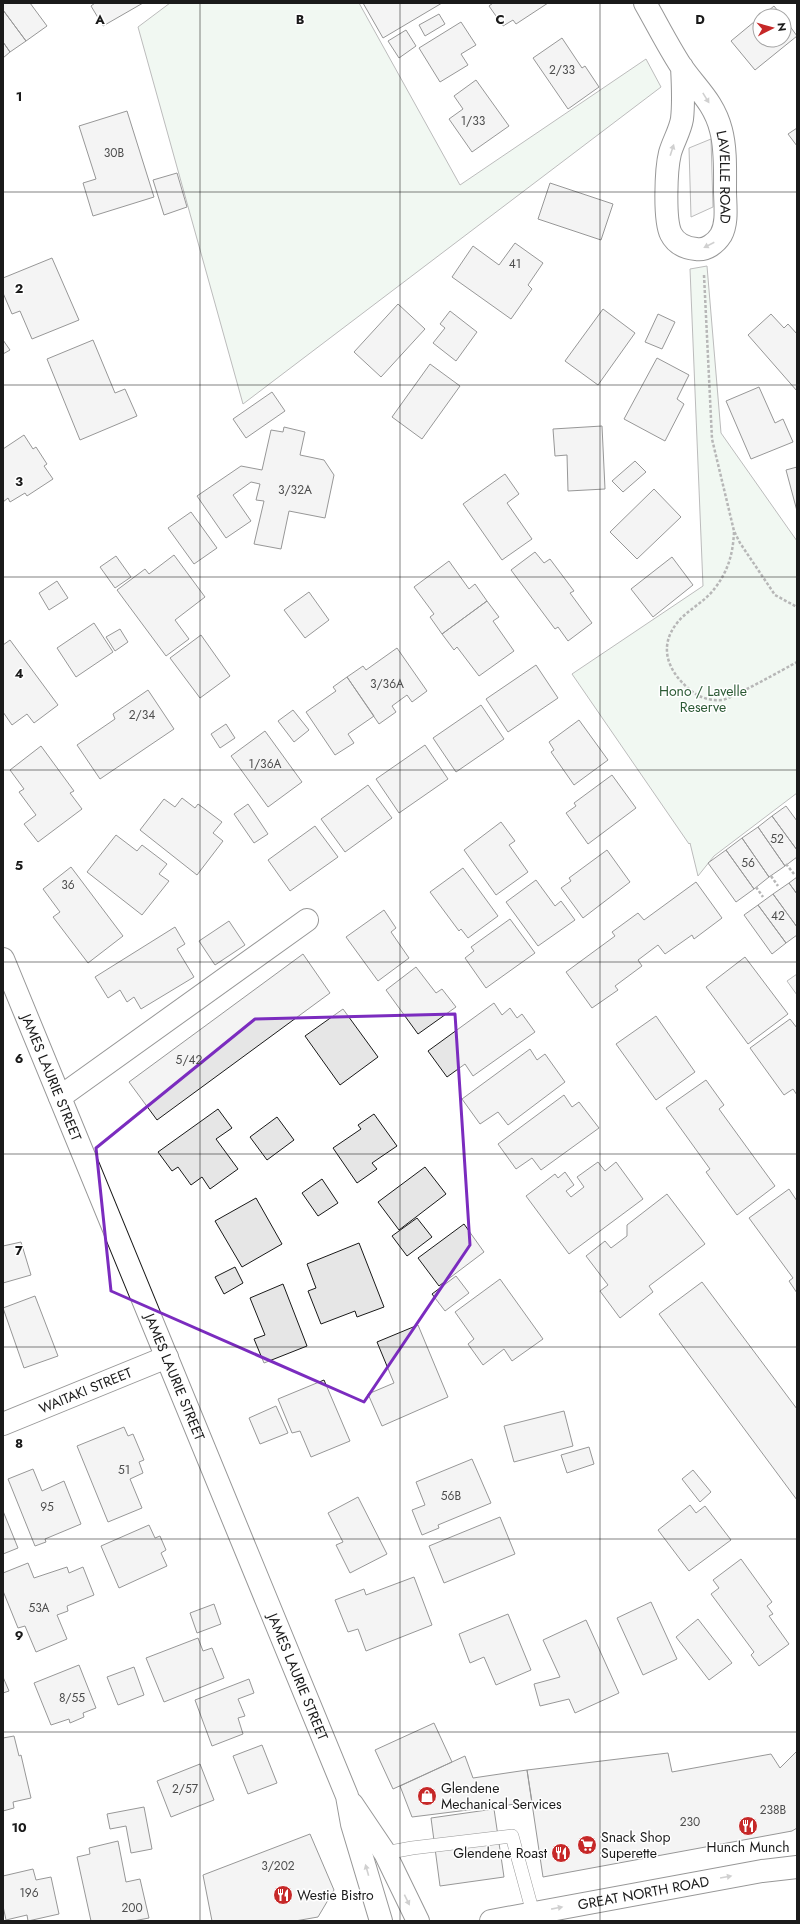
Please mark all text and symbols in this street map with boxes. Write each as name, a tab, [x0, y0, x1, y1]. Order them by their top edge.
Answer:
north arrow	[752, 8, 792, 48]
text: A	[94, 10, 105, 29]
text: B	[296, 10, 305, 29]
text: C	[495, 10, 505, 29]
text: D	[695, 10, 705, 29]
text: N	[774, 22, 790, 32]
house number: 2/33	[549, 61, 575, 79]
text: 1	[16, 87, 22, 106]
one-way arrow	[703, 92, 710, 104]
house number: 1/33	[461, 112, 486, 130]
street label: LAVELLE ROAD	[711, 128, 736, 225]
one-way arrow	[669, 143, 675, 155]
house number: 30B	[104, 144, 125, 162]
one-way arrow	[703, 242, 715, 248]
house number: 41	[509, 255, 521, 273]
text: 2	[15, 279, 23, 298]
text: 3	[15, 472, 23, 491]
house number: 3/32A	[278, 481, 312, 499]
text: 4	[14, 664, 24, 683]
house number: 3/36A	[370, 675, 404, 693]
park label: Hono / Lavelle Reserve	[659, 681, 747, 717]
house number: 2/34	[129, 706, 155, 724]
house number: 1/36A	[249, 755, 282, 773]
house number: 52	[770, 830, 784, 848]
house number: 56	[741, 854, 755, 872]
text: 5	[15, 856, 23, 875]
house number: 36	[61, 876, 75, 894]
house number: 42	[771, 907, 785, 925]
street label: JAMES LAURIE STREET	[16, 1009, 87, 1144]
text: 6	[15, 1049, 24, 1068]
house number: 5/42	[176, 1051, 203, 1069]
text: 7	[15, 1241, 23, 1260]
street label: JAMES LAURIE STREET	[139, 1309, 210, 1444]
street label: WAITAKI STREET	[36, 1362, 135, 1418]
text: 8	[15, 1434, 23, 1453]
house number: 51	[118, 1461, 130, 1479]
house number: 56B	[441, 1487, 461, 1505]
house number: 95	[40, 1498, 54, 1516]
house number: 53A	[28, 1599, 50, 1617]
street label: JAMES LAURIE STREET	[262, 1608, 333, 1744]
text: 9	[15, 1626, 24, 1645]
house number: 8/55	[59, 1689, 85, 1707]
place label: Glendene Mechanical Services	[441, 1778, 562, 1814]
house number: 2/57	[172, 1780, 199, 1798]
shop icon: Glendene Mechanical Services	[416, 1785, 438, 1807]
house number: 238B	[760, 1801, 787, 1819]
house number: 230	[680, 1813, 700, 1831]
restaurant icon: Hunch Munch	[737, 1815, 759, 1837]
text: 10	[11, 1818, 27, 1837]
place label: Snack Shop Superette	[601, 1827, 670, 1863]
supermarket icon: Snack Shop Superette	[576, 1834, 598, 1856]
place label: Hunch Munch	[706, 1837, 790, 1857]
restaurant icon: Glendene Roast	[550, 1842, 572, 1864]
place label: Glendene Roast	[453, 1843, 548, 1863]
house number: 3/202	[261, 1857, 295, 1875]
one-way arrow	[364, 1864, 370, 1876]
street label: GREAT NORTH ROAD	[576, 1871, 711, 1915]
one-way arrow	[719, 1874, 732, 1880]
house number: 196	[19, 1884, 39, 1902]
restaurant icon: Westie Bistro	[272, 1884, 294, 1906]
place label: Westie Bistro	[297, 1885, 374, 1905]
one-way arrow	[404, 1895, 410, 1906]
house number: 200	[121, 1899, 143, 1917]
one-way arrow	[551, 1905, 563, 1911]

